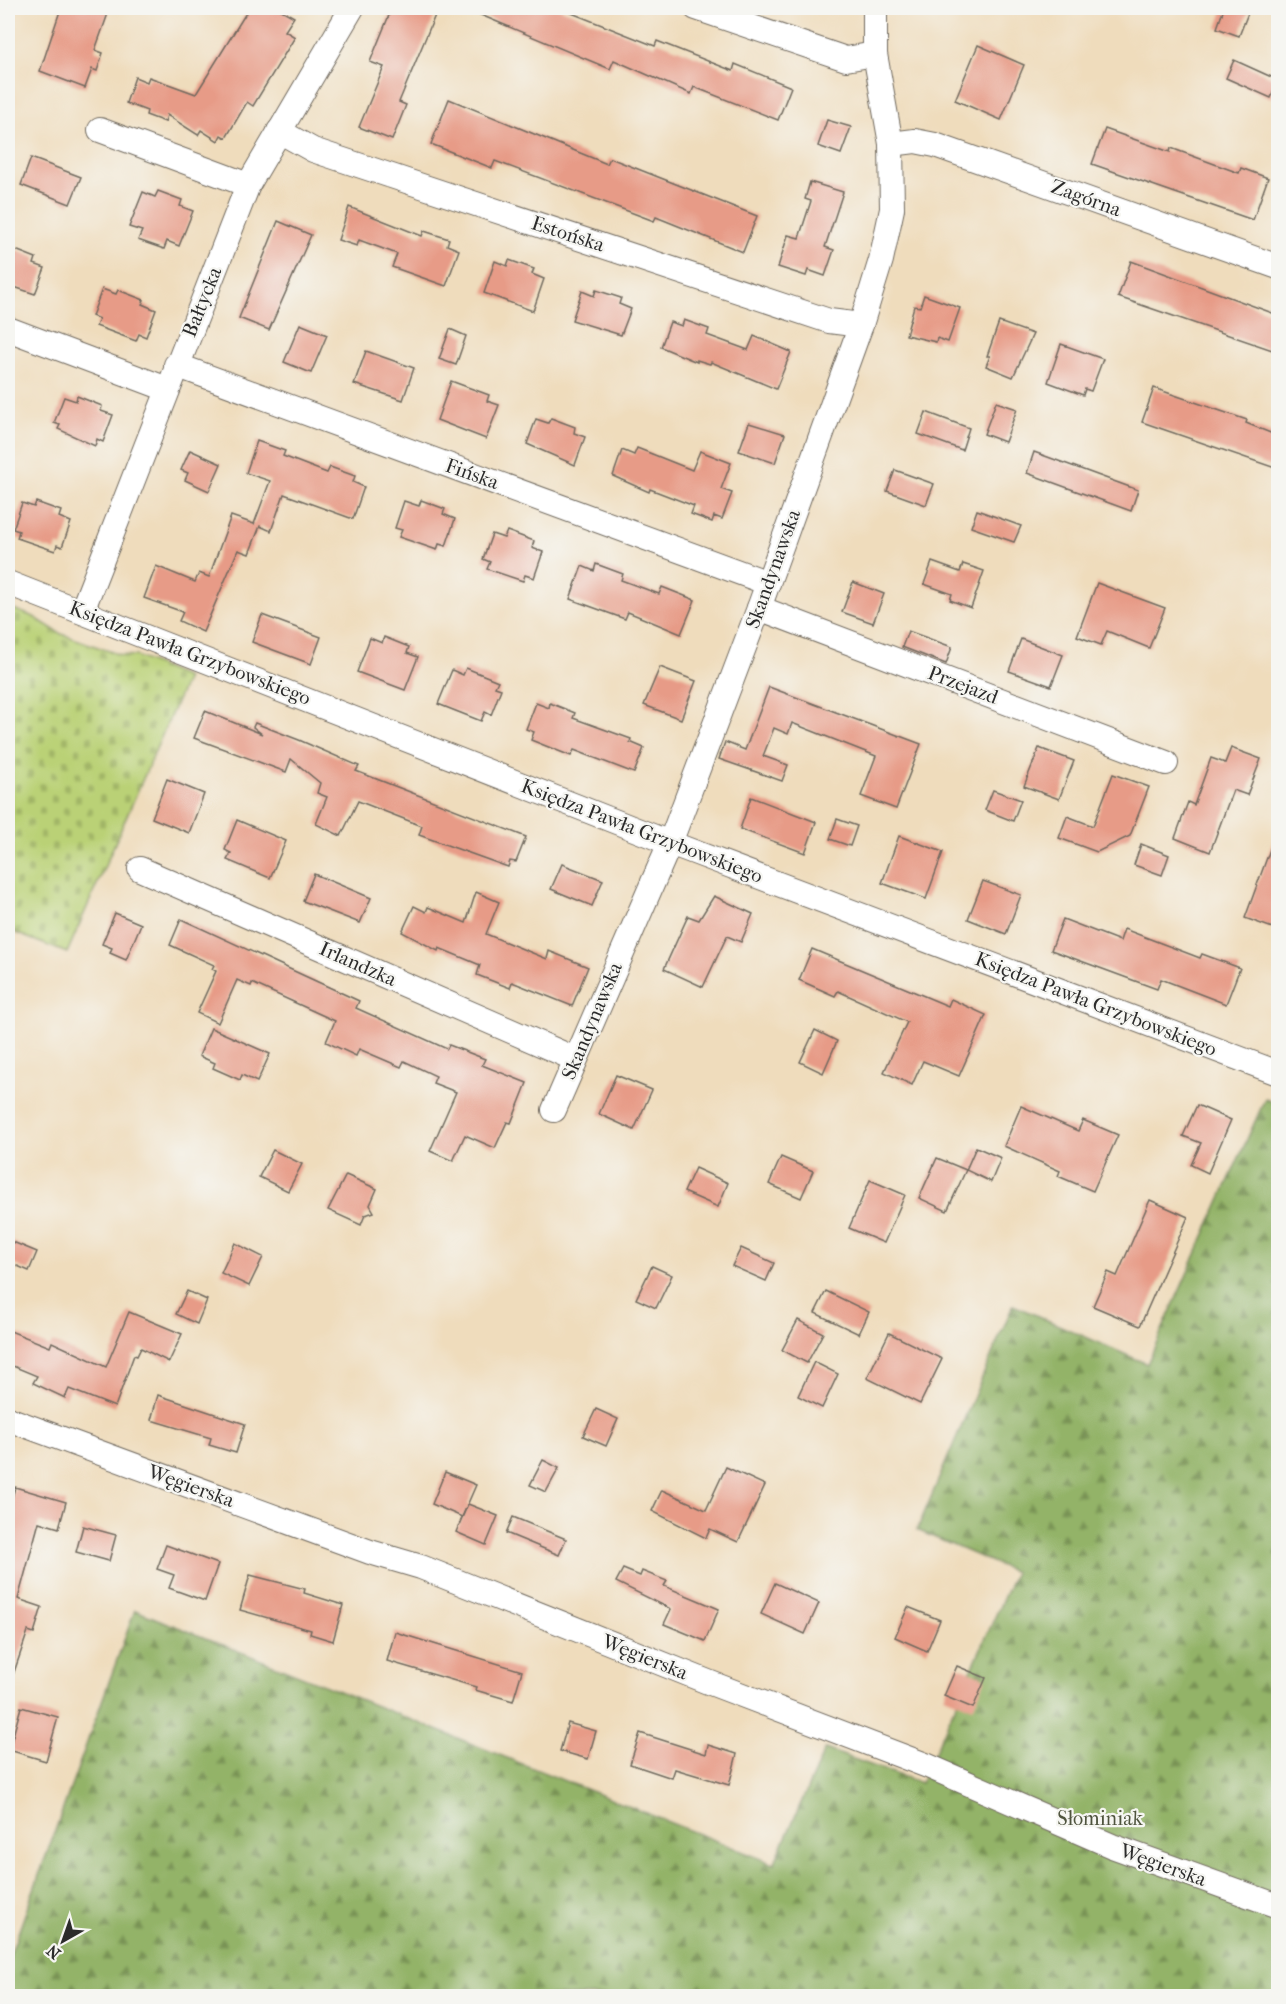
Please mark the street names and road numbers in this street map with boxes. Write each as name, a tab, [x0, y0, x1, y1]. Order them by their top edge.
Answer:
street label: Zagórna	[1048, 175, 1125, 222]
street label: Estońska	[529, 211, 608, 257]
street label: Bałtycka	[178, 263, 227, 340]
street label: Fińska	[442, 454, 503, 494]
street label: Skandynawska	[741, 506, 805, 632]
street label: Księdza Pawła Grzybowskiego	[66, 596, 314, 710]
street label: Przejazd	[925, 661, 1002, 709]
street label: Księdza Pawła Grzybowskiego	[518, 774, 766, 888]
street label: Irlandzka	[316, 937, 401, 991]
street label: Księdza Pawła Grzybowskiego	[972, 947, 1220, 1061]
street label: Skandynawska	[557, 958, 627, 1083]
street label: Węgierska	[144, 1459, 238, 1512]
street label: Węgierska	[598, 1629, 692, 1685]
street label: Węgierska	[1116, 1838, 1210, 1891]

